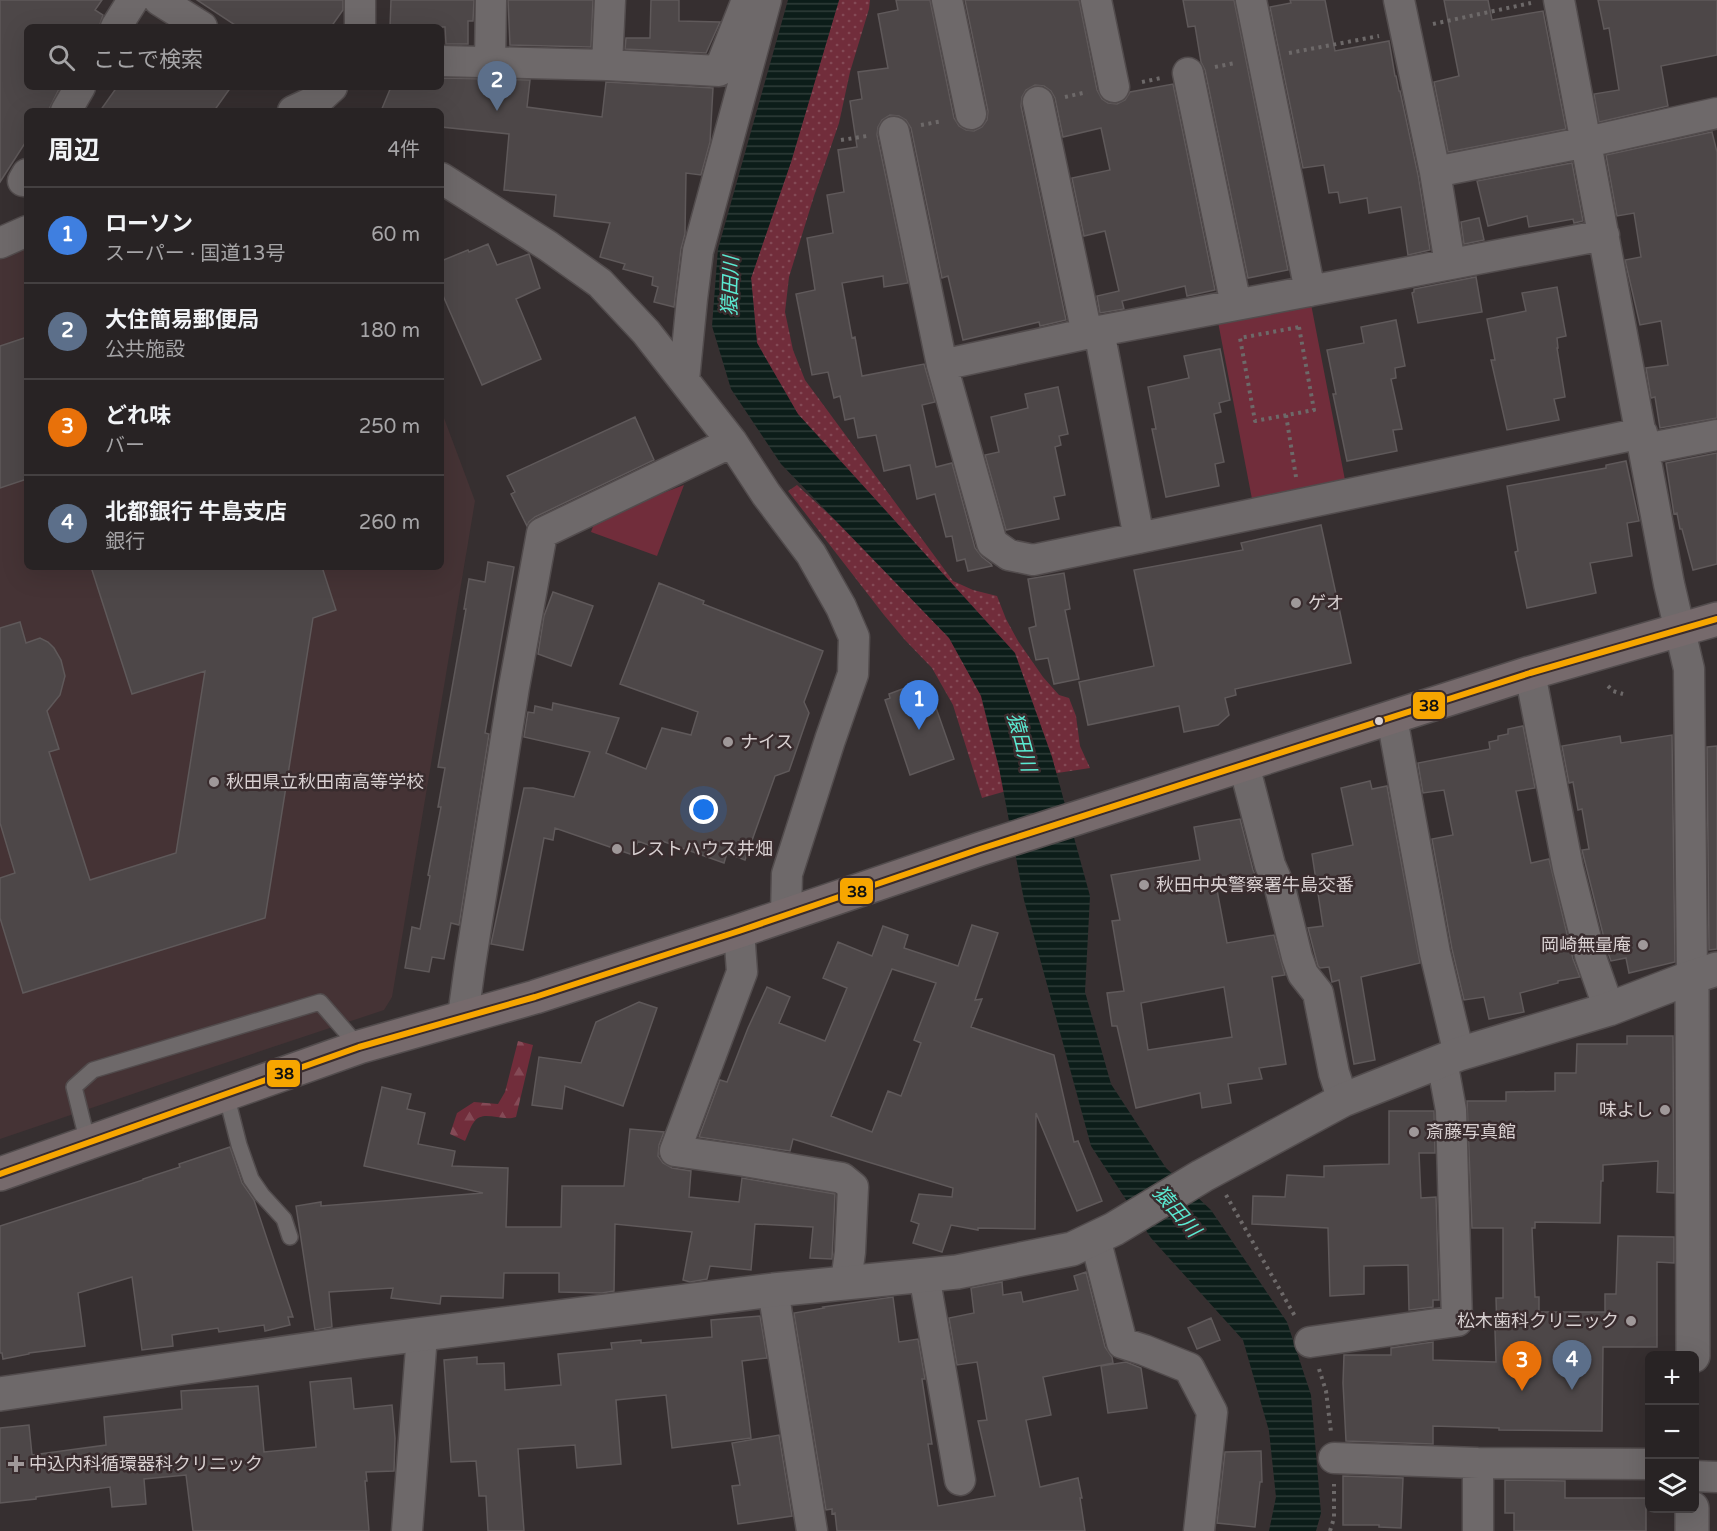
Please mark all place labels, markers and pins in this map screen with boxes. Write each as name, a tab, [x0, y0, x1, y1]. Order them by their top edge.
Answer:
pin: 2	[478, 62, 516, 111]
place label: ゲオ	[1308, 592, 1344, 614]
marker: ゲオ	[1289, 596, 1303, 610]
pin: 1	[900, 680, 938, 730]
unlabelled marker	[1373, 715, 1385, 727]
place label: ナイス	[740, 731, 793, 753]
marker: ナイス	[721, 735, 735, 749]
place label: 秋田県立秋田南高等学校	[226, 771, 424, 793]
marker: 秋田県立秋田南高等学校	[207, 775, 221, 789]
place label: レストハウス井畑	[629, 838, 773, 860]
marker: レストハウス井畑	[610, 842, 624, 856]
place label: 秋田中央警察署牛島交番	[1156, 874, 1354, 896]
marker: 秋田中央警察署牛島交番	[1137, 878, 1151, 892]
place label: 岡崎無量庵	[1541, 934, 1631, 956]
marker: 岡崎無量庵	[1636, 938, 1650, 952]
place label: 味よし	[1599, 1099, 1653, 1121]
marker: 味よし	[1658, 1103, 1672, 1117]
place label: 斎藤写真館	[1426, 1121, 1516, 1143]
marker: 斎藤写真館	[1407, 1125, 1421, 1139]
place label: 松木歯科クリニック	[1457, 1310, 1619, 1332]
marker: 松木歯科クリニック	[1624, 1314, 1638, 1328]
pin: 4	[1552, 1340, 1592, 1390]
pin: 3	[1502, 1342, 1541, 1391]
place label: 中込内科循環器科クリニック	[29, 1453, 263, 1475]
marker: 中込内科循環器科クリニック	[7, 1455, 25, 1473]

